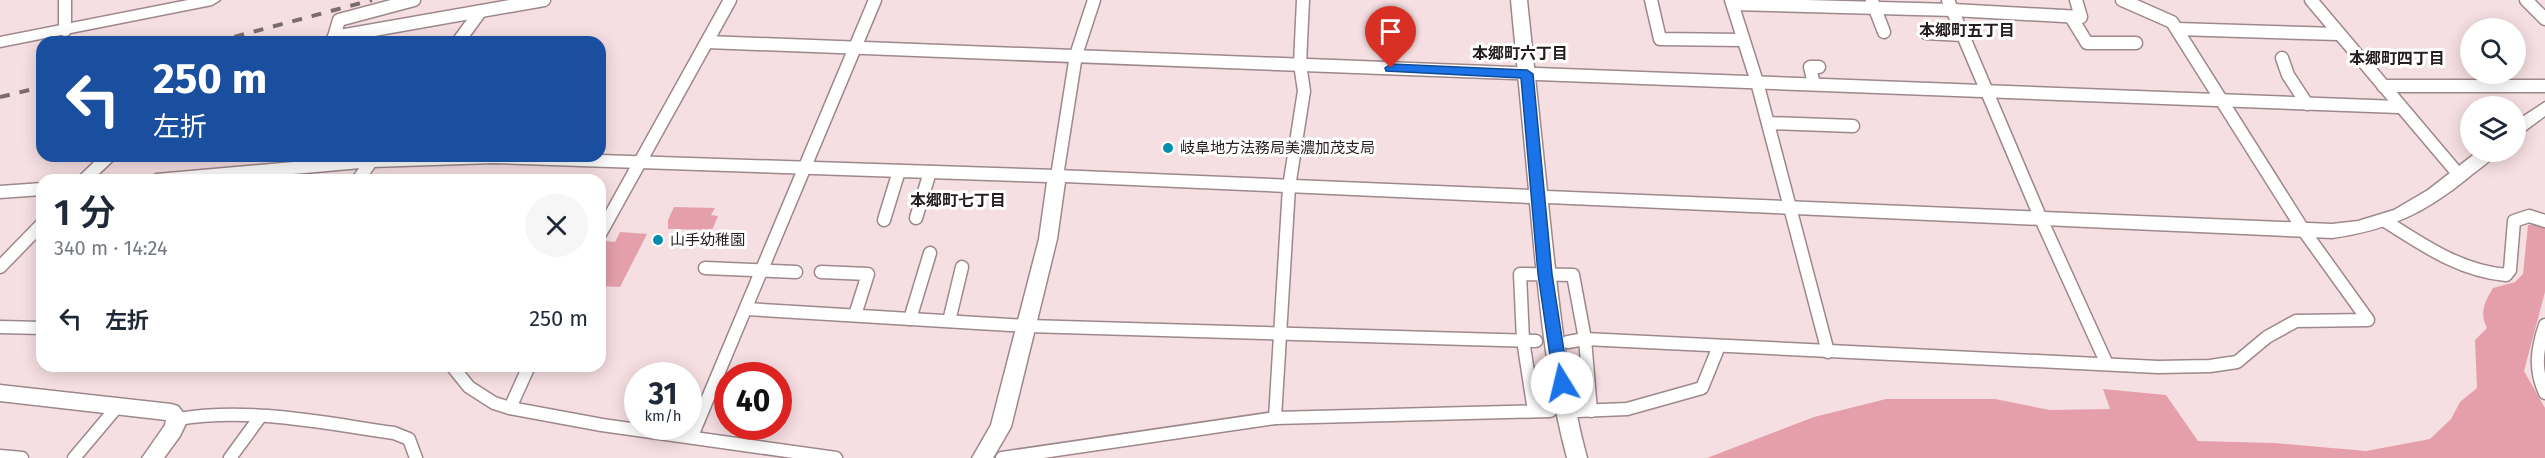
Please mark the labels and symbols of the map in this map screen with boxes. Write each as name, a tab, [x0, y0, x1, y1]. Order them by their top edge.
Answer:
pin	[1365, 6, 1416, 68]
district label: 本郷町五丁目	[1919, 21, 2015, 40]
district label: 本郷町六丁目	[1472, 44, 1568, 63]
district label: 本郷町四丁目	[2349, 49, 2445, 68]
place label: 岐阜地方法務局美濃加茂支局	[1180, 139, 1375, 157]
marker: 岐阜地方法務局美濃加茂支局	[1161, 141, 1175, 155]
district label: 本郷町七丁目	[910, 191, 1006, 210]
place label: 山手幼稚園	[670, 231, 745, 249]
marker: 山手幼稚園	[651, 233, 665, 247]
position arrow	[1530, 351, 1594, 415]
speed limit sign: 40	[714, 362, 792, 440]

